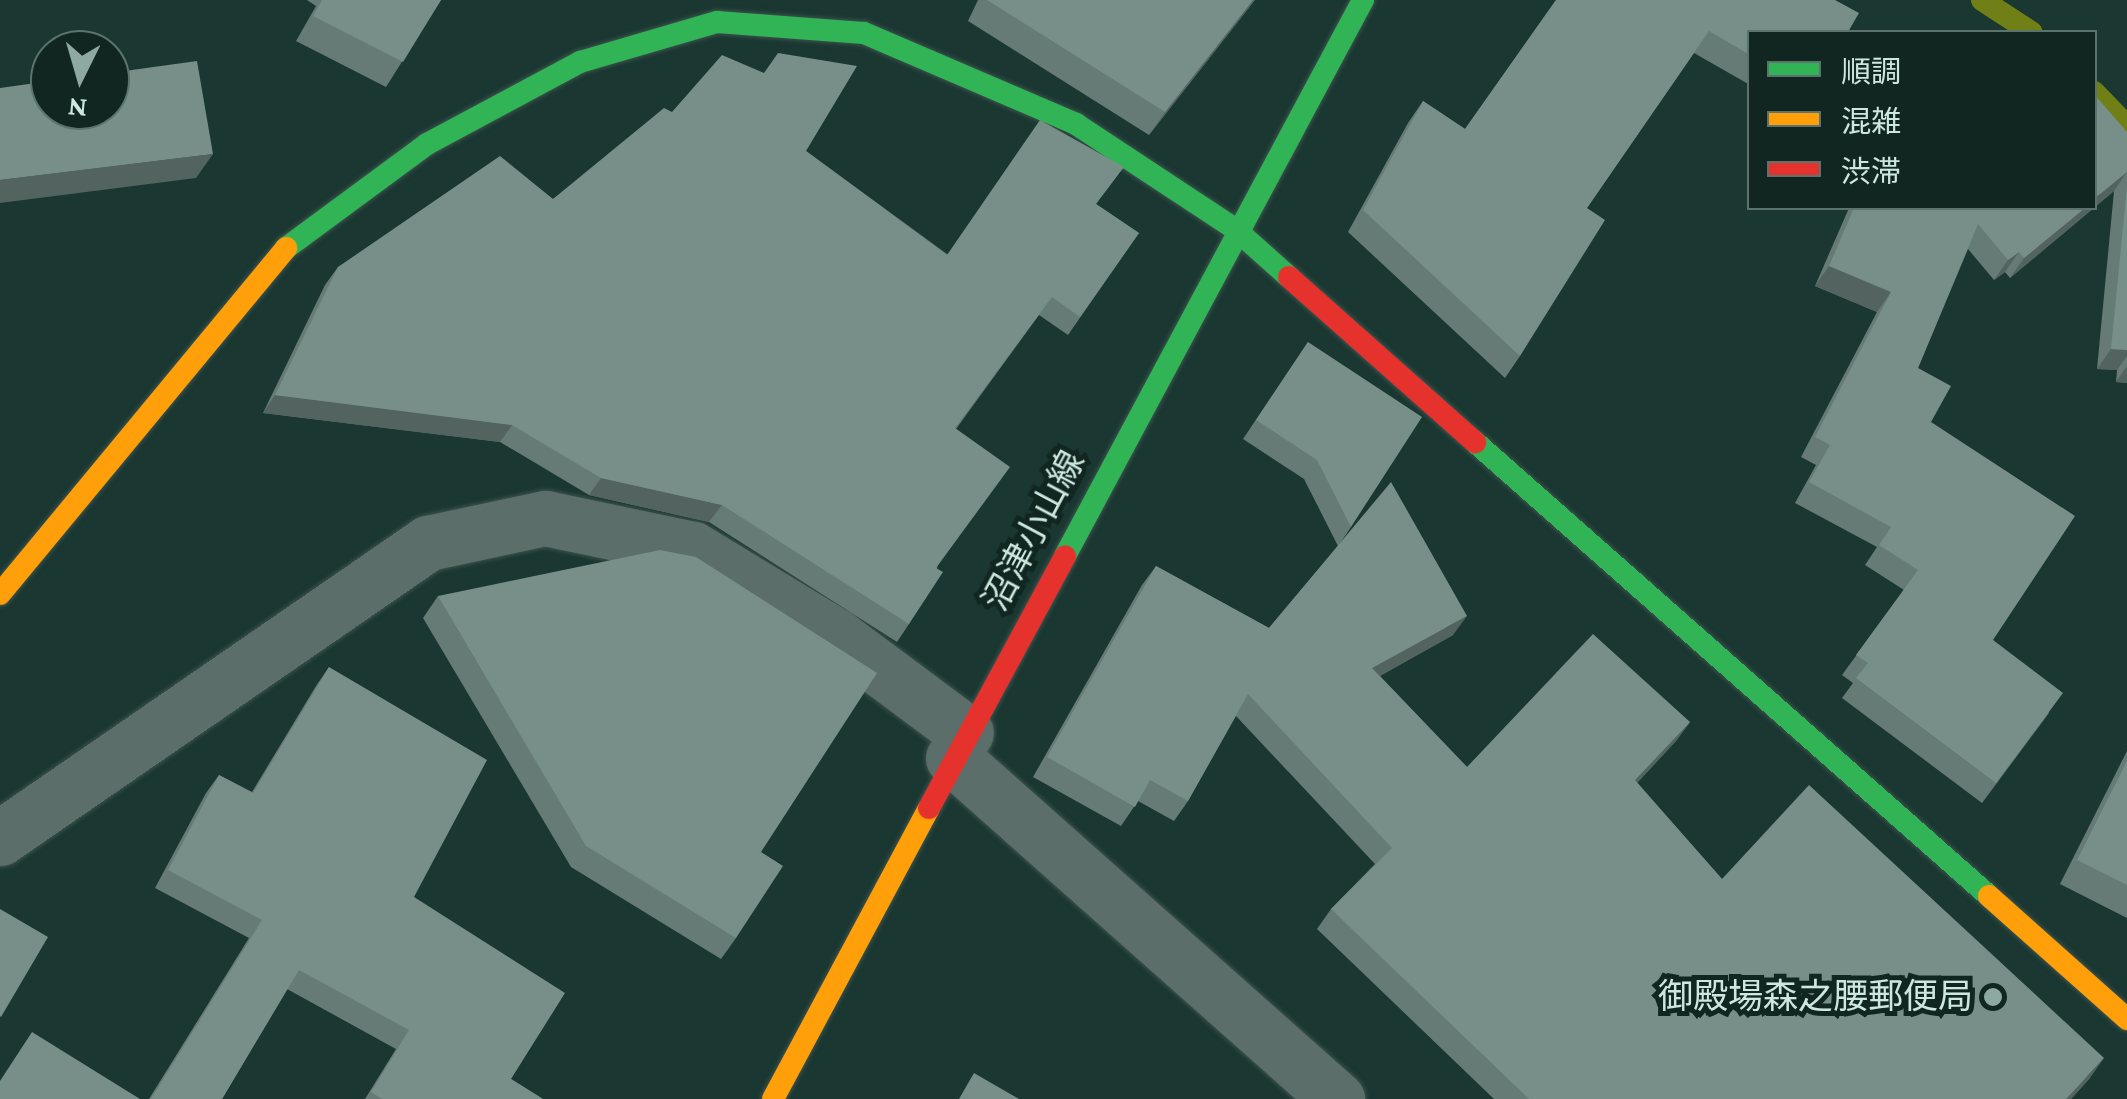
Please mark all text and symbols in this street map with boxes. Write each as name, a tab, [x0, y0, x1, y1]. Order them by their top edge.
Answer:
north arrow	[30, 30, 130, 130]
legend	[1747, 30, 2097, 210]
text: 順調	[1841, 55, 1901, 88]
text: N	[67, 92, 88, 125]
text: 混雑	[1841, 105, 1901, 138]
text: 渋滞	[1841, 155, 1901, 188]
street label: 沼津小山線	[974, 444, 1094, 618]
place label: 御殿場森之腰郵便局	[1658, 976, 1973, 1018]
marker: 御殿場森之腰郵便局	[1982, 986, 2004, 1008]

